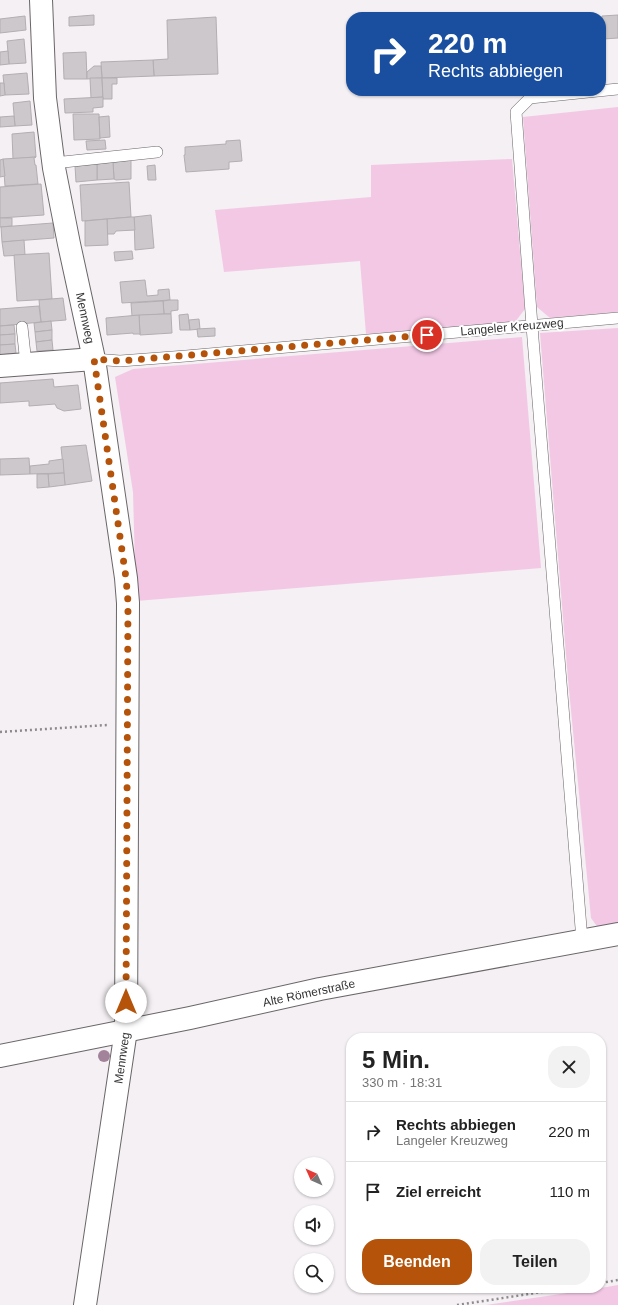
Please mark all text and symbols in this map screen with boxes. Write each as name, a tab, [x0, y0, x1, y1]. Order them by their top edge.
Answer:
icon: right	[362, 28, 414, 80]
text: 220 m	[428, 28, 507, 59]
text: Rechts abbiegen	[428, 61, 563, 81]
street label: Mennweg	[73, 291, 97, 345]
street label: Langeler Kreuzweg	[460, 316, 564, 338]
pin	[410, 318, 444, 352]
icon: arrive	[416, 324, 438, 346]
street label: Alte Römerstraße	[262, 976, 357, 1010]
position arrow	[105, 981, 147, 1023]
street label: Mennweg	[111, 1031, 133, 1085]
text: 5 Min.	[362, 1046, 430, 1073]
button: close	[548, 1046, 590, 1088]
text: 330 m · 18:31	[362, 1075, 442, 1090]
text: Rechts abbiegen	[396, 1116, 516, 1133]
icon: right	[362, 1121, 384, 1143]
text: 220 m	[548, 1123, 590, 1140]
text: Langeler Kreuzweg	[396, 1133, 508, 1148]
north arrow	[294, 1157, 334, 1197]
map controls	[294, 1157, 334, 1293]
icon: arrive	[362, 1181, 384, 1203]
text: Ziel erreicht	[396, 1183, 481, 1200]
text: 110 m	[549, 1183, 590, 1200]
button: sound	[294, 1205, 334, 1245]
button: Beenden	[362, 1239, 472, 1285]
button: Teilen	[480, 1239, 590, 1285]
button: search	[294, 1253, 334, 1293]

